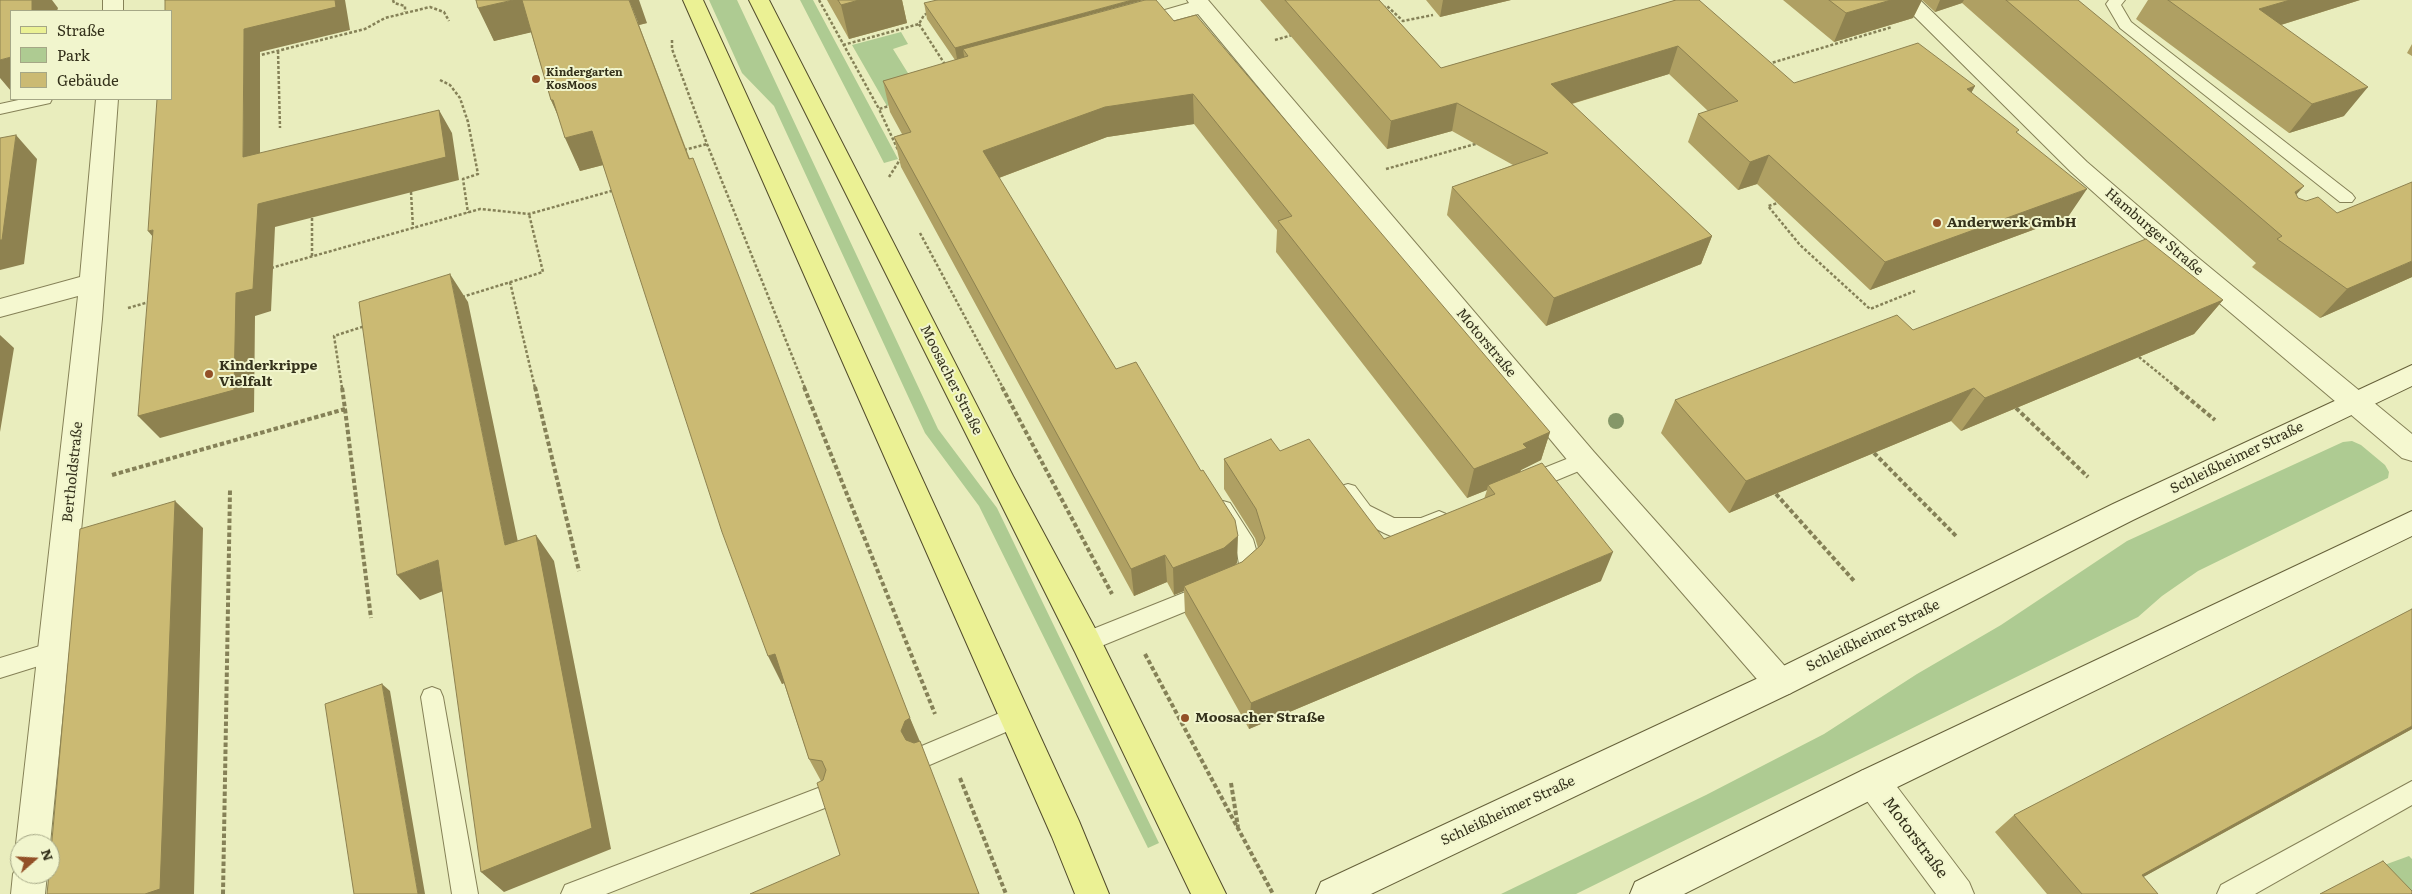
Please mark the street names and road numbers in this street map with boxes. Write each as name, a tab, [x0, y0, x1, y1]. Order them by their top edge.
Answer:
street label: Hamburger Straße	[2101, 185, 2207, 279]
street label: Motorstraße	[1452, 305, 1520, 381]
street label: Moosacher Straße	[916, 322, 986, 438]
street label: Schleißheimer Straße	[2168, 418, 2306, 498]
street label: Bertholdstraße	[59, 421, 87, 523]
street label: Schleißheimer Straße	[1804, 596, 1942, 676]
street label: Schleißheimer Straße	[1438, 773, 1578, 849]
street label: Motorstraße	[1878, 794, 1952, 882]

